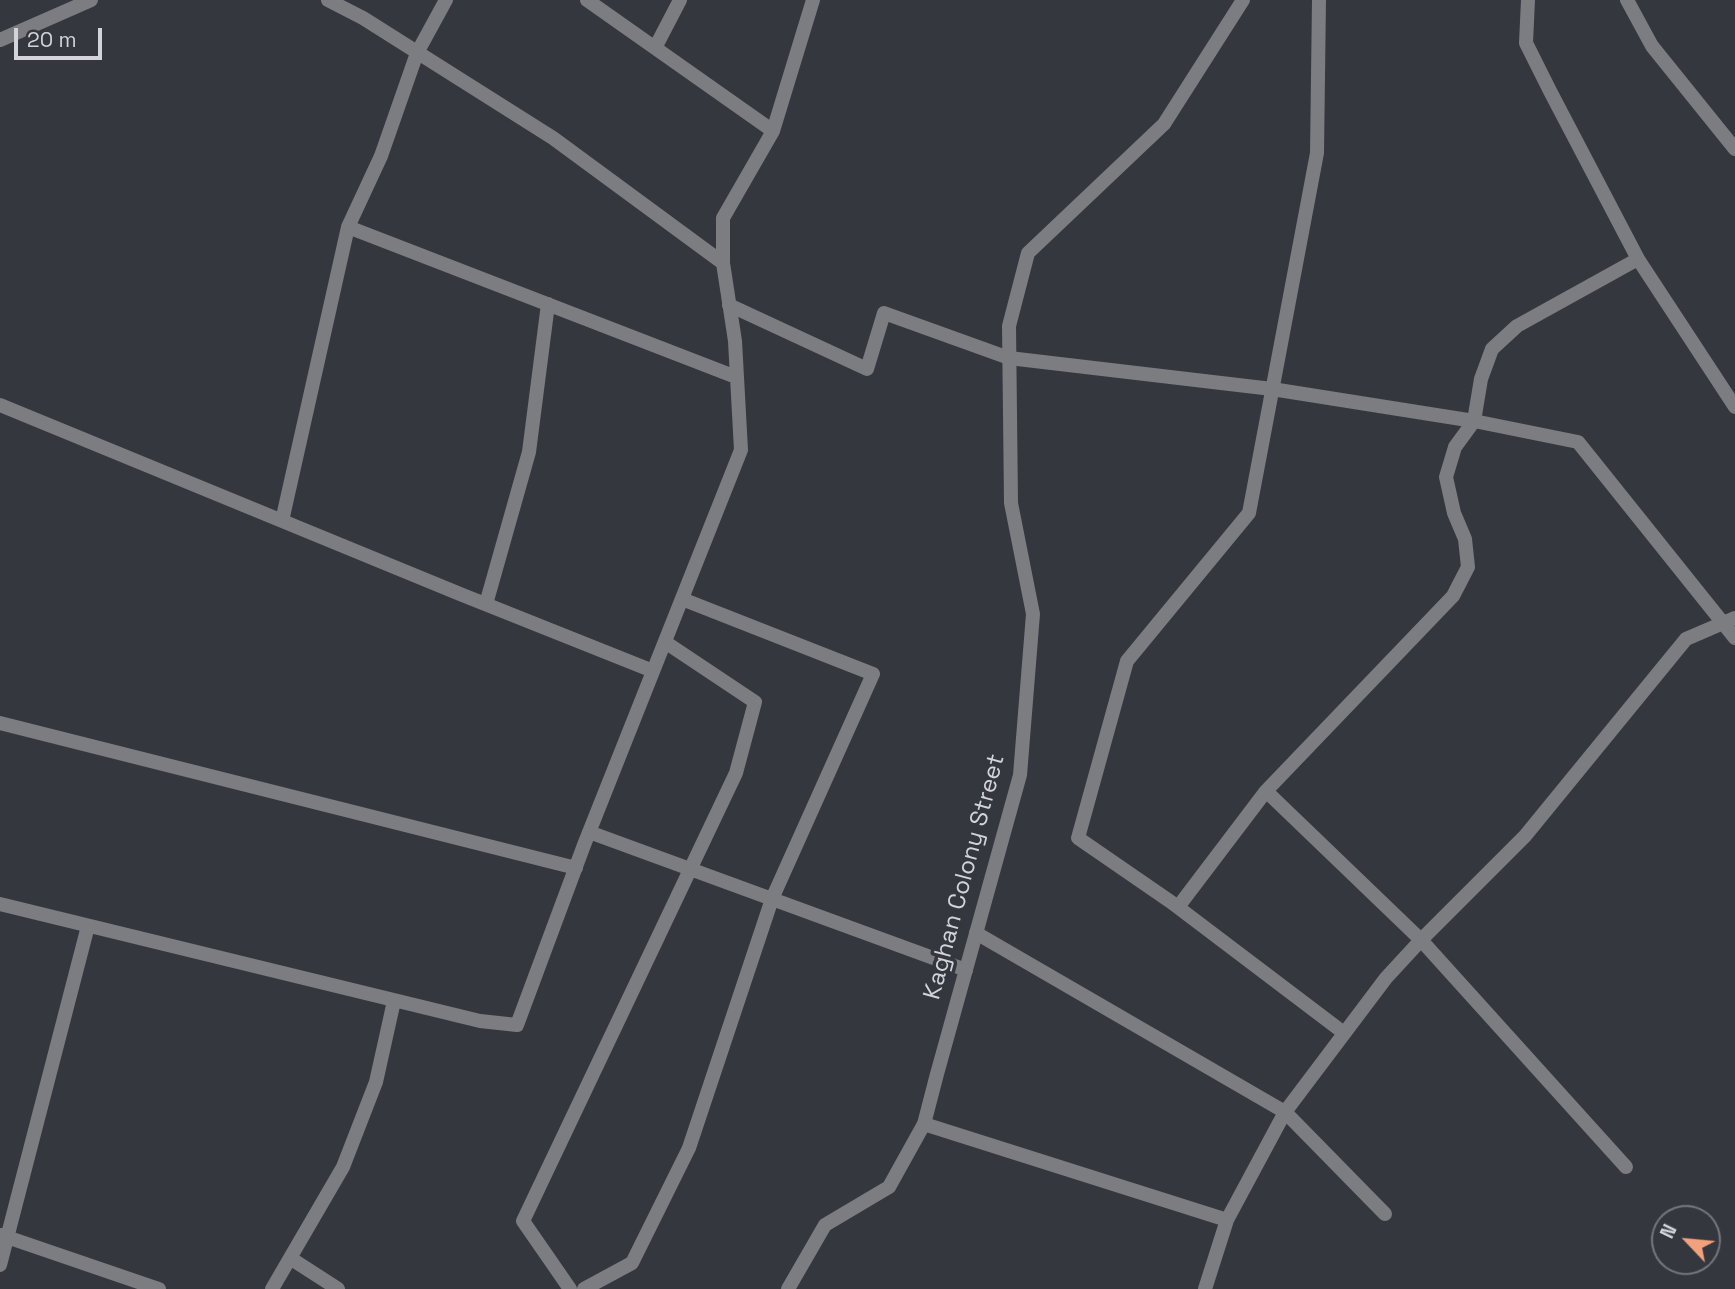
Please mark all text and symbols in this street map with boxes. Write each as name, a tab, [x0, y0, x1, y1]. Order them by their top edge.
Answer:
scale bar	[18, 14, 105, 58]
text: 20 m	[27, 26, 77, 53]
street label: Kaghan Colony Street	[918, 751, 1012, 1003]
north arrow	[1651, 1205, 1721, 1275]
text: N	[1654, 1220, 1682, 1243]

